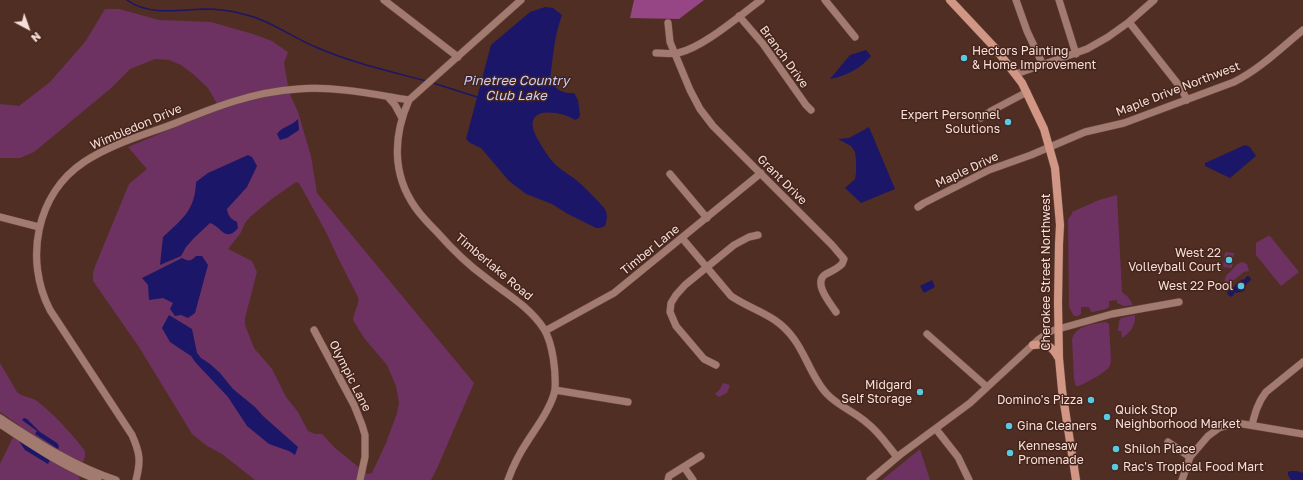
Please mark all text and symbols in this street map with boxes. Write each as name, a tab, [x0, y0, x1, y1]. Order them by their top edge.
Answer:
north arrow	[8, 8, 48, 48]
street label: Branch Drive	[757, 23, 811, 91]
text: N	[29, 30, 44, 45]
place label: Hectors Painting & Home Improvement	[972, 44, 1096, 72]
marker: Hectors Painting & Home Improvement	[959, 53, 969, 63]
street label: Maple Drive Northwest	[1114, 59, 1242, 119]
water label: Pinetree Country Club Lake	[463, 73, 569, 104]
street label: Wimbledon Drive	[88, 101, 184, 153]
place label: Expert Personnel Solutions	[901, 108, 1000, 136]
marker: Expert Personnel Solutions	[1003, 117, 1013, 127]
street label: Maple Drive	[933, 149, 1001, 191]
street label: Grant Drive	[754, 152, 810, 208]
street label: Cherokee Street Northwest	[1039, 193, 1053, 351]
street label: Timber Lane	[618, 222, 682, 278]
street label: Timberlake Road	[452, 230, 536, 304]
place label: West 22 Volleyball Court	[1128, 246, 1221, 274]
marker: West 22 Volleyball Court	[1224, 255, 1234, 265]
place label: West 22 Pool	[1158, 279, 1233, 293]
marker: West 22 Pool	[1236, 281, 1246, 291]
street label: Olympic Lane	[326, 338, 374, 414]
place label: Midgard Self Storage	[841, 378, 912, 406]
marker: Midgard Self Storage	[915, 387, 925, 397]
place label: Domino's Pizza	[997, 393, 1083, 407]
marker: Domino's Pizza	[1086, 395, 1096, 405]
place label: Quick Stop Neighborhood Market	[1115, 403, 1241, 431]
marker: Quick Stop Neighborhood Market	[1102, 412, 1112, 422]
place label: Gina Cleaners	[1017, 419, 1097, 433]
marker: Gina Cleaners	[1004, 421, 1014, 431]
place label: Kennesaw Promenade	[1018, 439, 1084, 467]
place label: Shiloh Place	[1124, 442, 1196, 456]
marker: Shiloh Place	[1111, 444, 1121, 454]
marker: Kennesaw Promenade	[1005, 448, 1015, 458]
place label: Rac's Tropical Food Mart	[1123, 460, 1264, 474]
marker: Rac's Tropical Food Mart	[1110, 462, 1120, 472]

